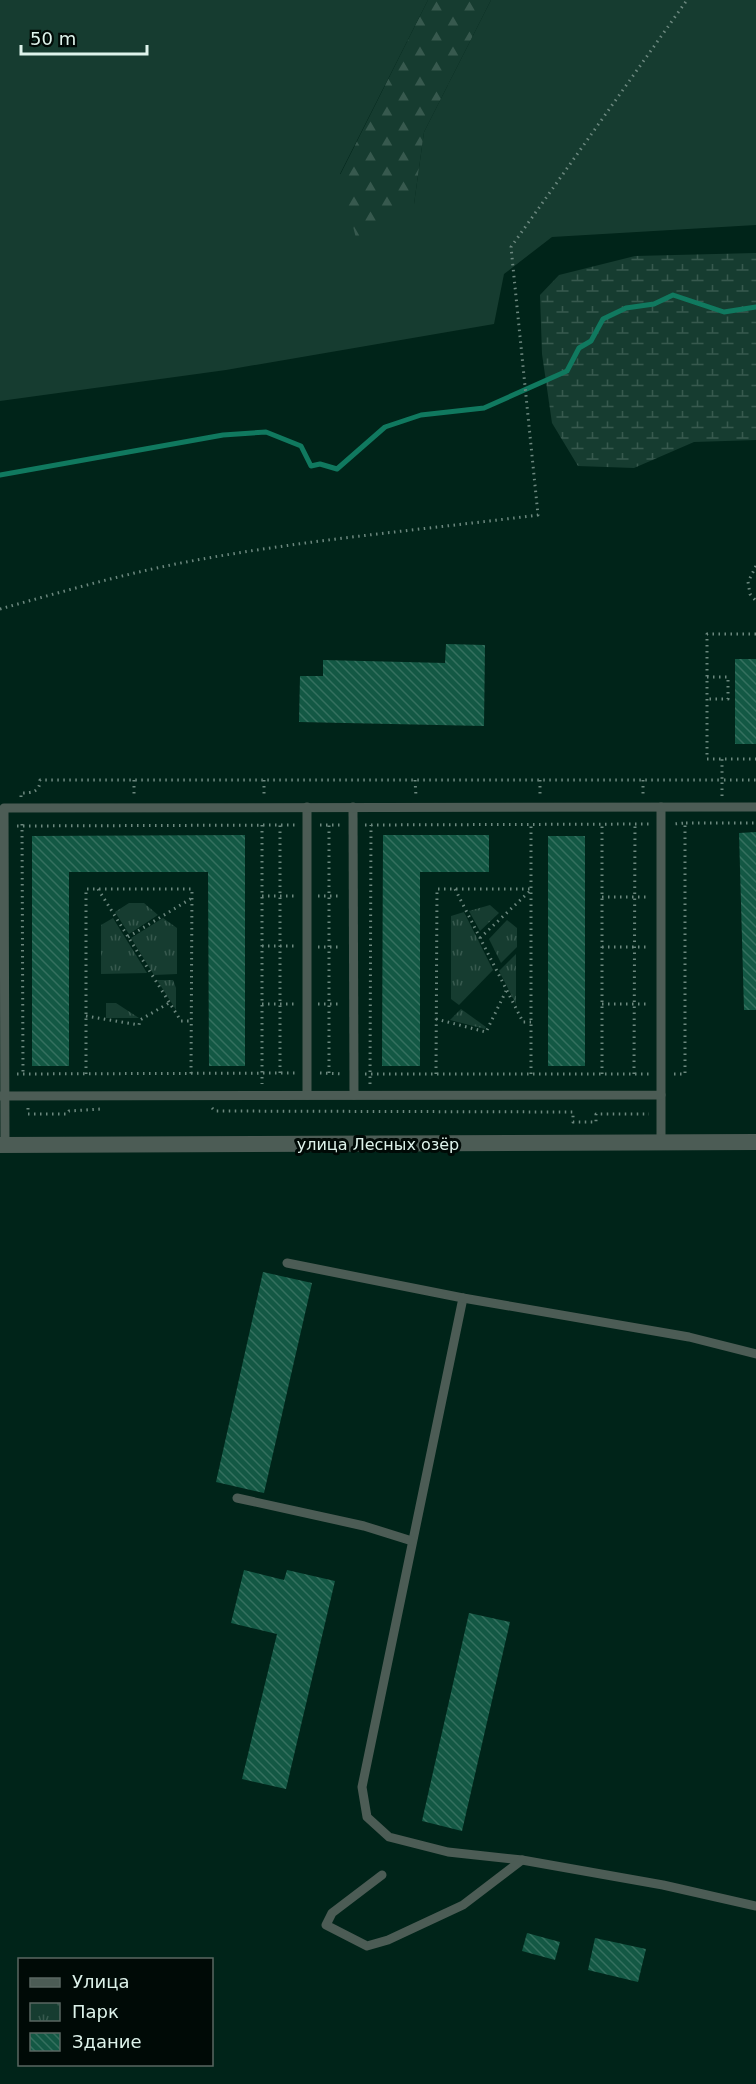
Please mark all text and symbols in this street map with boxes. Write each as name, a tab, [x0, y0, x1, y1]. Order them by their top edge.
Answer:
scale bar	[21, 18, 147, 56]
text: 50 m	[30, 28, 76, 49]
street label: улица Лесных озёр	[297, 1135, 459, 1154]
legend	[18, 1958, 213, 2066]
text: Улица	[72, 1971, 129, 1992]
text: Парк	[72, 2001, 119, 2022]
text: Здание	[72, 2031, 142, 2052]

